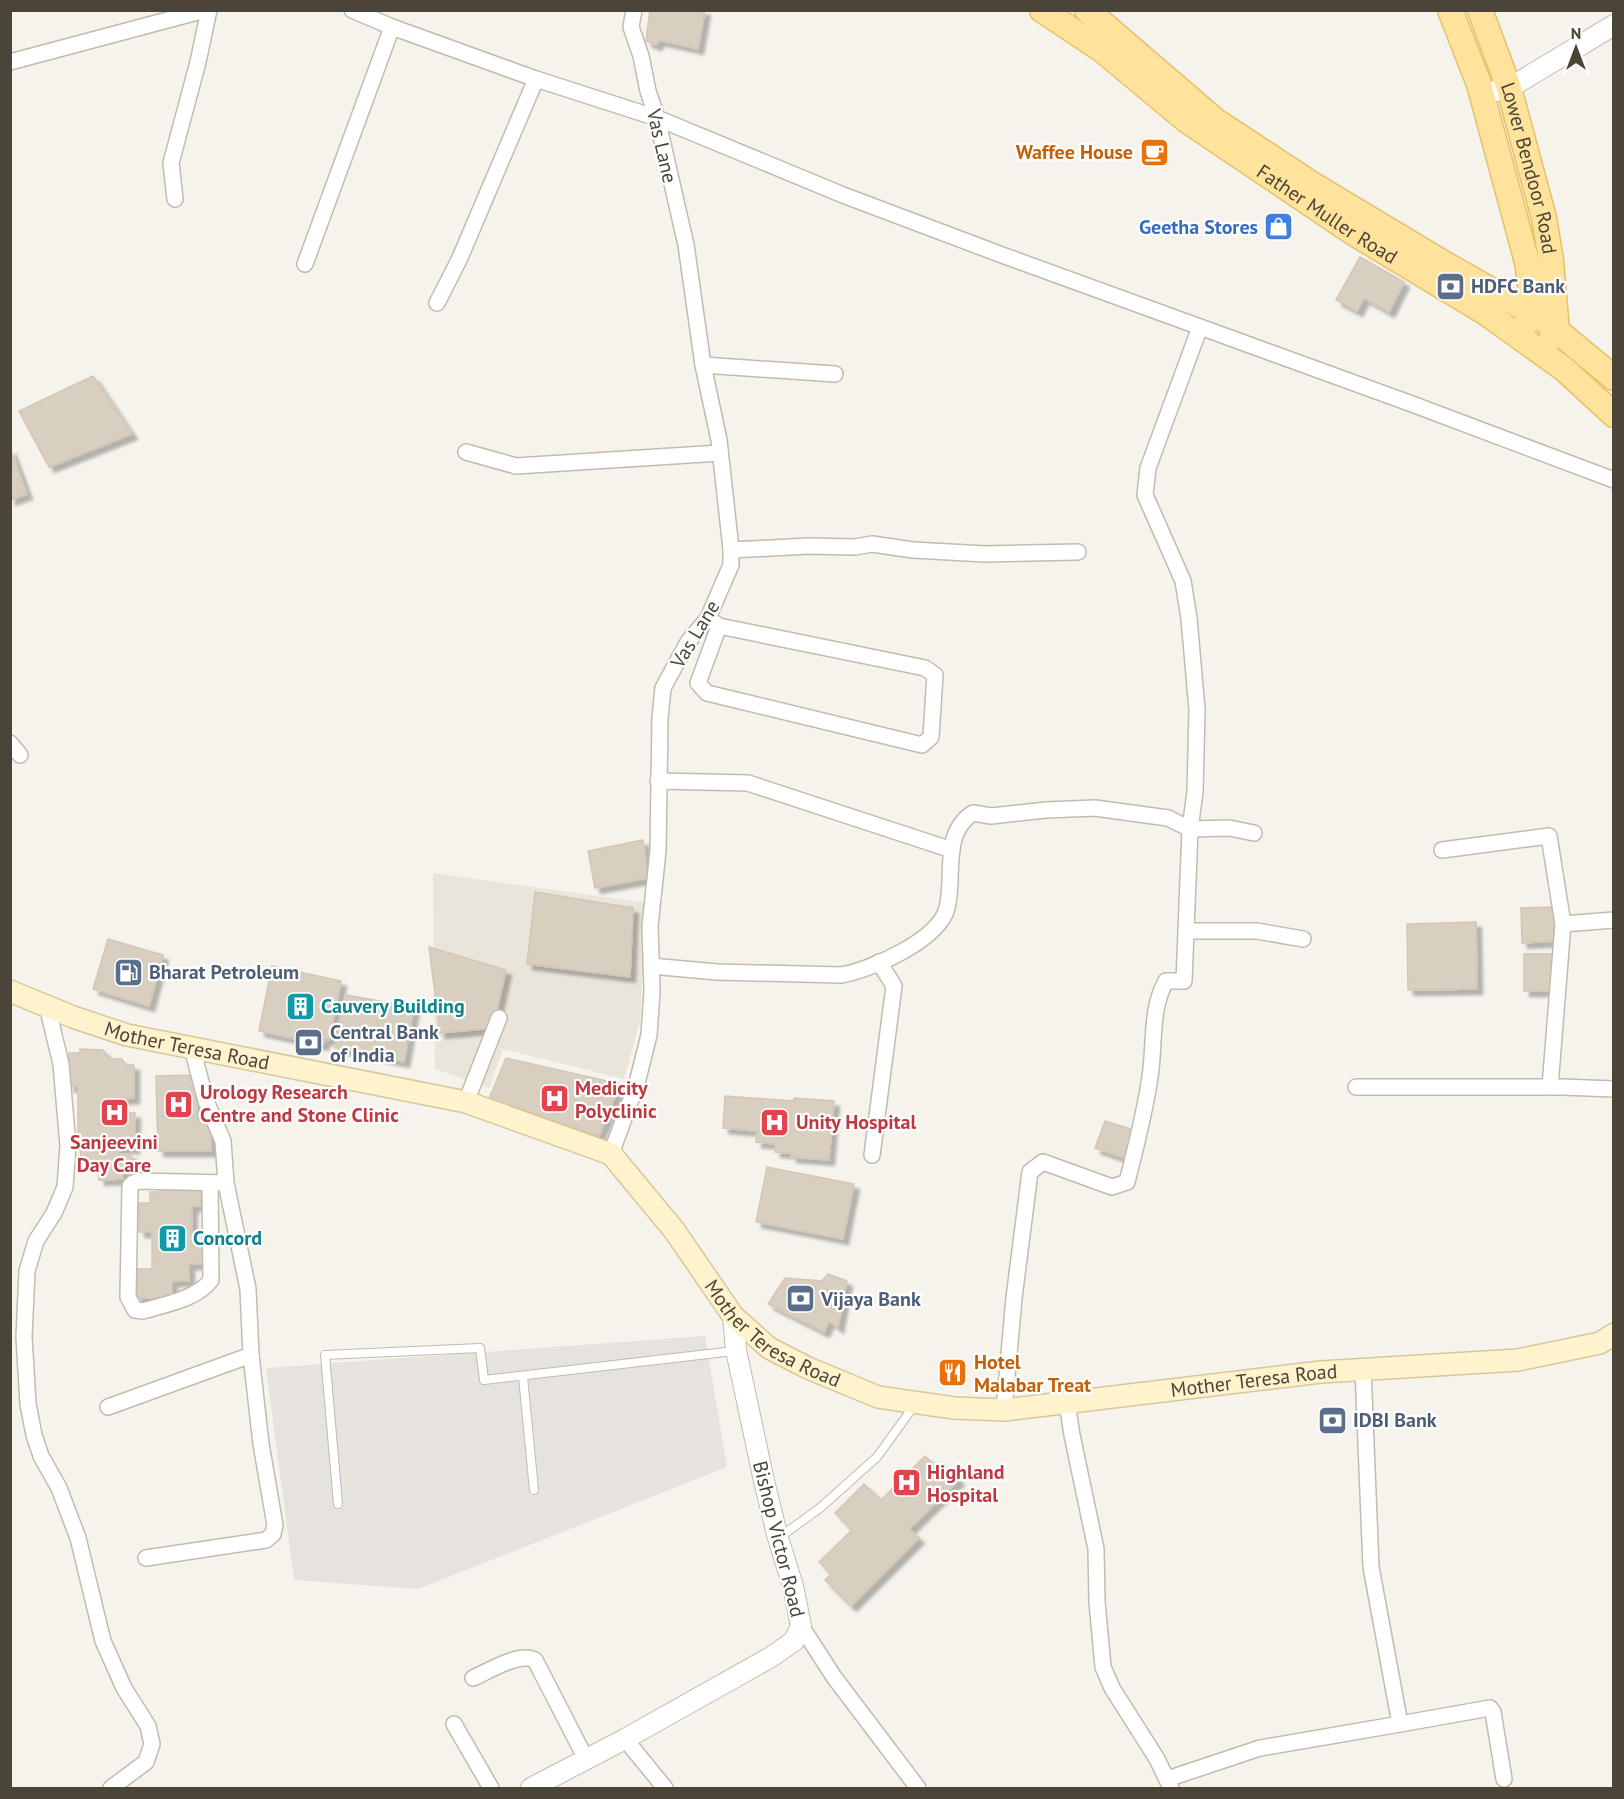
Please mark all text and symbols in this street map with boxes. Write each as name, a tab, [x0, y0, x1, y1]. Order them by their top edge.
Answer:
north arrow	[1546, 18, 1606, 78]
text: N	[1571, 23, 1581, 43]
street label: Lower Bendoor Road	[1495, 79, 1563, 256]
street label: Vas Lane	[641, 106, 683, 185]
cafe icon: Waffee House	[1138, 136, 1170, 168]
place label: Waffee House	[1016, 139, 1133, 165]
street label: Father Muller Road	[1252, 158, 1402, 270]
shop icon: Geetha Stores	[1263, 211, 1295, 243]
place label: Geetha Stores	[1139, 214, 1258, 240]
bank icon: HDFC Bank	[1434, 270, 1466, 302]
place label: HDFC Bank	[1471, 273, 1565, 299]
street label: Vas Lane	[664, 595, 725, 674]
fuel station icon: Bharat Petroleum	[112, 956, 144, 988]
place label: Bharat Petroleum	[149, 959, 299, 985]
building icon: Cauvery Building	[284, 990, 316, 1022]
place label: Cauvery Building	[321, 993, 465, 1019]
street label: Mother Teresa Road	[101, 1015, 272, 1076]
place label: Central Bank of India	[330, 1019, 439, 1068]
bank icon: Central Bank of India	[293, 1027, 325, 1059]
place label: Medicity Polyclinic	[575, 1075, 657, 1124]
place label: Urology Research Centre and Stone Clinic	[200, 1079, 399, 1128]
hospital icon: Medicity Polyclinic	[538, 1083, 570, 1115]
hospital icon: Urology Research Centre and Stone Clinic	[163, 1088, 195, 1120]
hospital icon: Sanjeevini Day Care	[98, 1096, 130, 1128]
hospital icon: Unity Hospital	[759, 1106, 791, 1138]
place label: Unity Hospital	[796, 1109, 917, 1135]
place label: Sanjeevini Day Care	[70, 1129, 158, 1178]
building icon: Concord	[156, 1222, 188, 1254]
place label: Concord	[193, 1225, 262, 1251]
street label: Mother Teresa Road	[699, 1274, 845, 1393]
bank icon: Vijaya Bank	[784, 1283, 816, 1315]
place label: Vijaya Bank	[820, 1286, 921, 1312]
place label: Hotel Malabar Treat	[974, 1349, 1091, 1398]
restaurant icon: Hotel Malabar Treat	[937, 1357, 969, 1389]
street label: Mother Teresa Road	[1169, 1358, 1338, 1403]
bank icon: IDBI Bank	[1316, 1404, 1348, 1436]
place label: IDBI Bank	[1353, 1407, 1437, 1433]
street label: Bishop Victor Road	[747, 1458, 811, 1620]
place label: Highland Hospital	[927, 1459, 1005, 1508]
hospital icon: Highland Hospital	[890, 1467, 922, 1499]

